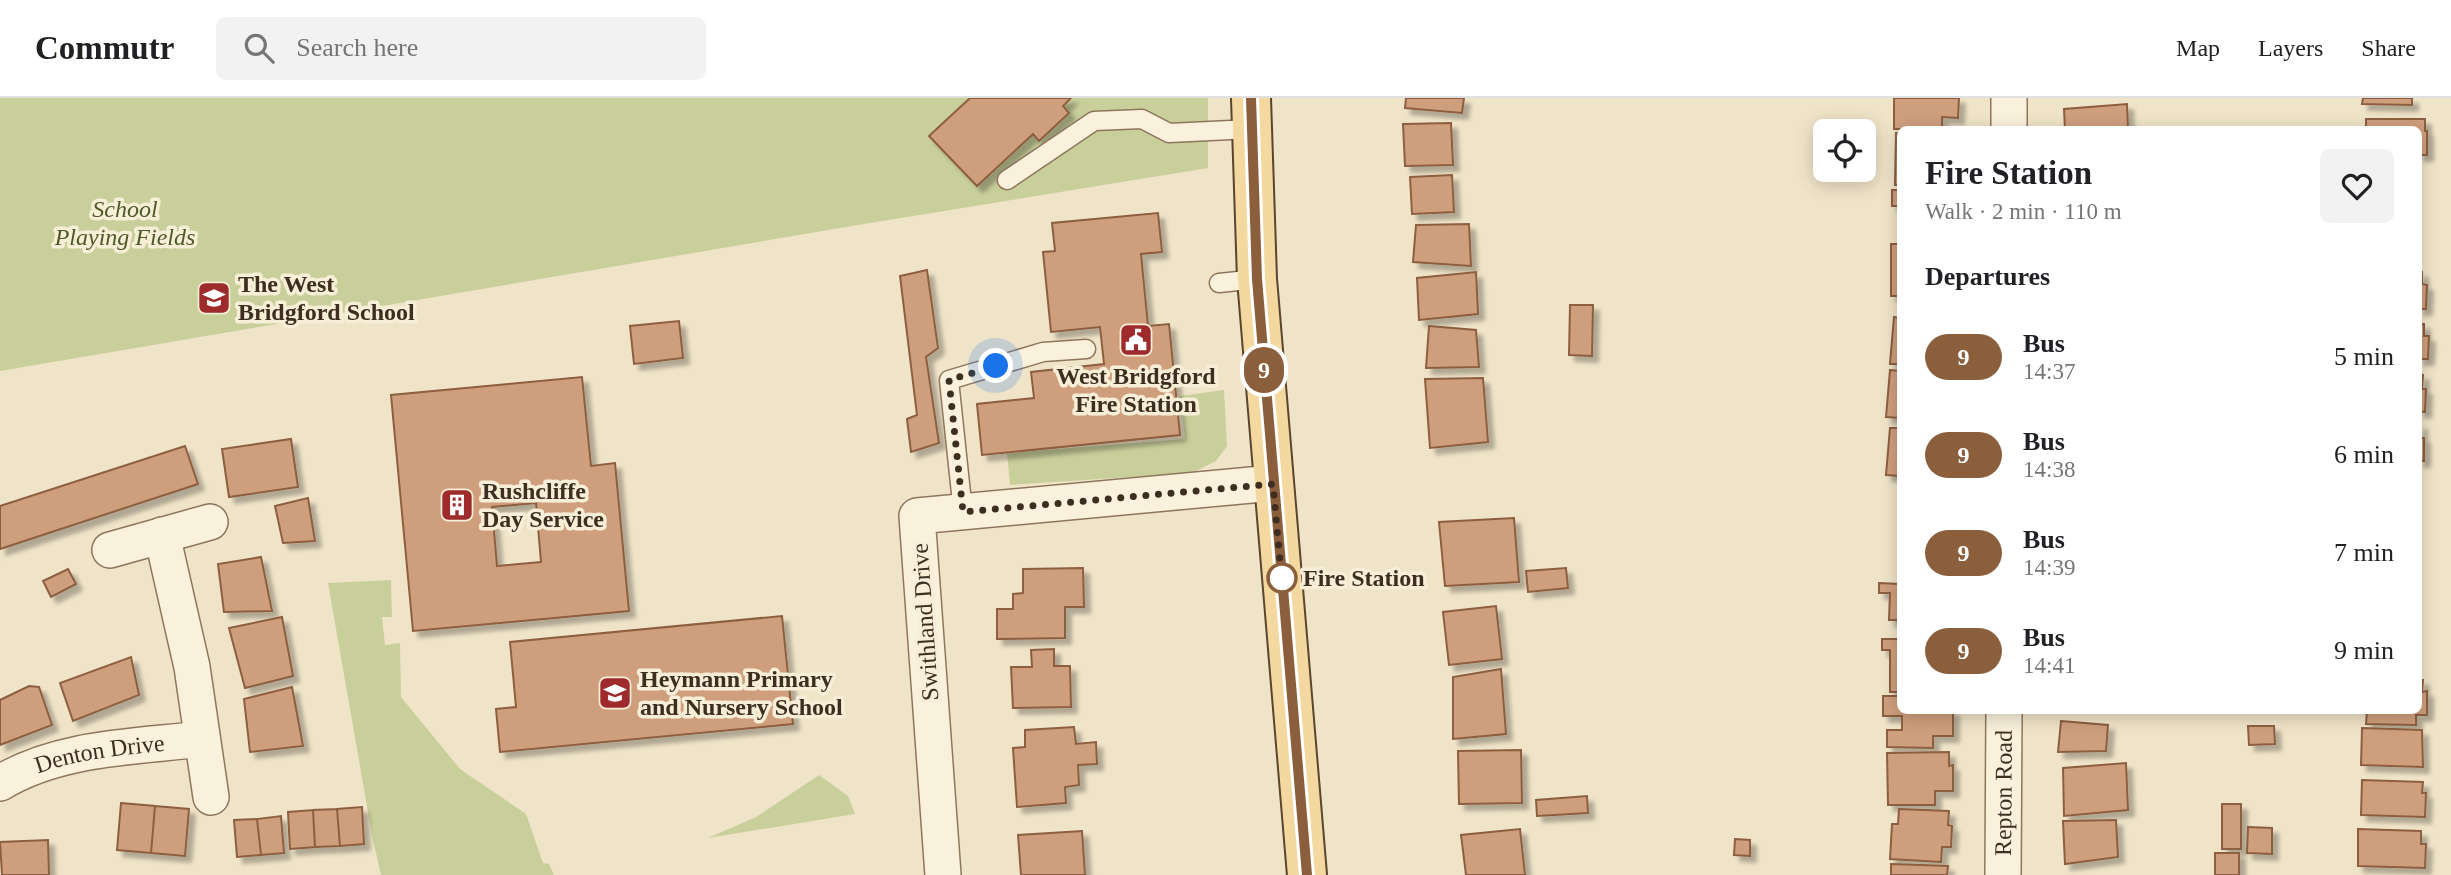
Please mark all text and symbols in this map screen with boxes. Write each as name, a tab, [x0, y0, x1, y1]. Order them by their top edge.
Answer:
search box	[216, 17, 706, 80]
icon: search	[240, 29, 278, 67]
text: Commutr	[35, 30, 174, 66]
text: Search here	[296, 33, 418, 62]
text: Map	[2176, 35, 2220, 61]
text: Layers	[2258, 35, 2323, 61]
text: Share	[2361, 35, 2416, 61]
map controls	[1813, 119, 1876, 182]
button: locate	[1813, 119, 1876, 182]
button: heart	[2320, 149, 2394, 223]
text: Fire Station	[1925, 155, 2092, 191]
park label: School Playing Fields	[54, 196, 195, 250]
text: Walk · 2 min · 110 m	[1925, 199, 2122, 224]
text: Departures	[1925, 262, 2050, 291]
place label: The West Bridgford School	[238, 271, 415, 325]
school or university icon: The West Bridgford School	[195, 279, 233, 317]
public building icon: West Bridgford Fire Station	[1117, 321, 1155, 359]
text: Bus	[2023, 329, 2065, 358]
text: 5 min	[2334, 342, 2394, 371]
text: 9	[1958, 344, 1970, 370]
line badge: 9	[1241, 347, 1287, 393]
your location	[978, 348, 1013, 383]
text: 9	[1258, 357, 1270, 383]
text: 14:37	[2023, 359, 2075, 384]
place label: West Bridgford Fire Station	[1056, 363, 1216, 417]
text: Bus	[2023, 427, 2065, 456]
text: 6 min	[2334, 440, 2394, 469]
text: 9	[1958, 442, 1970, 468]
text: 14:38	[2023, 457, 2075, 482]
place label: Rushcliffe Day Service	[482, 478, 604, 532]
building icon: Rushcliffe Day Service	[438, 486, 476, 524]
text: Bus	[2023, 525, 2065, 554]
text: 7 min	[2334, 538, 2394, 567]
text: 9	[1958, 540, 1970, 566]
street label: Swithland Drive	[907, 542, 943, 702]
text: 14:39	[2023, 555, 2075, 580]
marker: Fire Station	[1267, 563, 1297, 593]
place label: Fire Station	[1303, 565, 1425, 591]
text: Bus	[2023, 623, 2065, 652]
text: 9 min	[2334, 636, 2394, 665]
text: 9	[1958, 638, 1970, 664]
text: 14:41	[2023, 653, 2075, 678]
place label: Heymann Primary and Nursery School	[640, 666, 843, 720]
school or university icon: Heymann Primary and Nursery School	[596, 674, 634, 712]
street label: Denton Drive	[31, 730, 166, 778]
street label: Repton Road	[1990, 730, 2017, 856]

